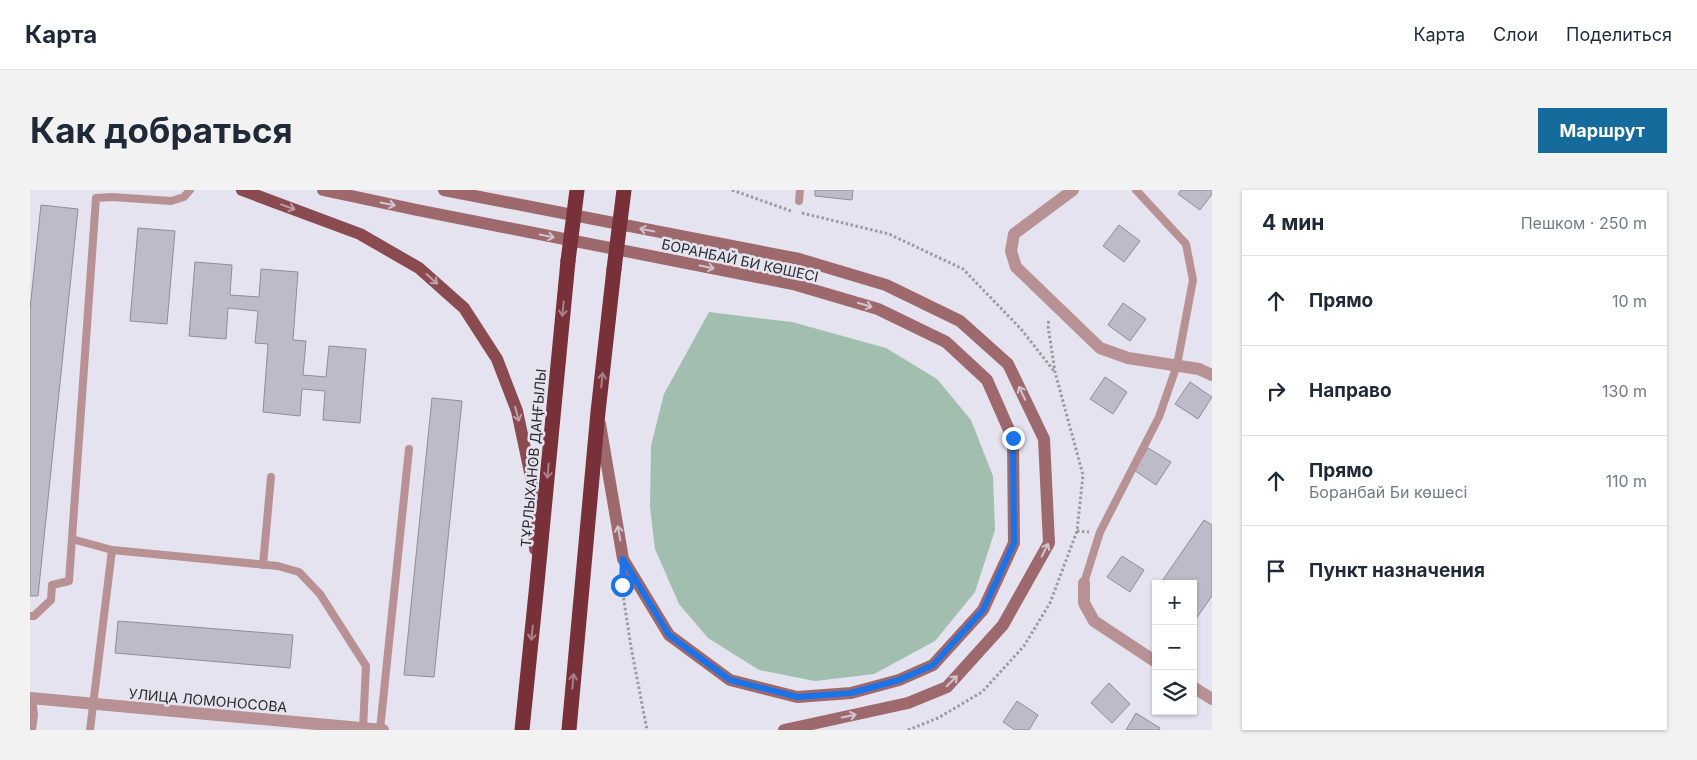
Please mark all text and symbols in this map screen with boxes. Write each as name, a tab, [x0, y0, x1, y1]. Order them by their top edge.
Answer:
text: Карта	[25, 20, 97, 49]
text: Карта	[1413, 24, 1465, 45]
text: Слои	[1493, 24, 1538, 45]
text: Поделиться	[1566, 24, 1672, 45]
button: Маршрут	[1538, 108, 1667, 153]
text: Как добраться	[30, 109, 293, 151]
one-way arrow	[379, 200, 395, 209]
one-way arrow	[280, 203, 295, 212]
text: 4 мин	[1262, 210, 1324, 235]
text: Пешком · 250 m	[1521, 213, 1647, 233]
one-way arrow	[639, 224, 655, 234]
one-way arrow	[539, 232, 555, 241]
street label: БОРАНБАЙ БИ КӨШЕСІ	[660, 234, 820, 285]
one-way arrow	[698, 263, 714, 272]
one-way arrow	[425, 273, 438, 285]
icon: ahead	[1262, 287, 1290, 315]
text: Прямо	[1309, 289, 1373, 312]
text: 10 m	[1612, 291, 1647, 311]
one-way arrow	[558, 301, 568, 317]
one-way arrow	[856, 301, 872, 311]
street label: ТҰРЛЫХАНОВ ДАҢҒЫЛЫ	[517, 368, 549, 548]
one-way arrow	[597, 373, 607, 389]
icon: right	[1262, 377, 1290, 405]
text: Направо	[1309, 379, 1392, 402]
text: 130 m	[1602, 381, 1647, 401]
one-way arrow	[1017, 386, 1027, 401]
one-way arrow	[513, 406, 522, 422]
route end	[1002, 427, 1025, 450]
text: Прямо	[1309, 459, 1373, 482]
one-way arrow	[543, 463, 553, 479]
icon: ahead	[1262, 467, 1290, 495]
text: 110 m	[1605, 471, 1647, 491]
text: Боранбай Би көшесі	[1309, 482, 1467, 502]
one-way arrow	[613, 525, 623, 541]
one-way arrow	[1041, 543, 1050, 558]
icon: arrive	[1262, 557, 1290, 585]
text: Пункт назначения	[1309, 559, 1485, 582]
route start	[611, 574, 634, 597]
map controls	[1152, 580, 1197, 715]
button: +	[1152, 580, 1197, 625]
one-way arrow	[527, 624, 537, 640]
button: −	[1152, 625, 1197, 670]
button: layers	[1152, 670, 1197, 715]
one-way arrow	[568, 674, 578, 690]
one-way arrow	[945, 676, 957, 688]
street label: УЛИЦА ЛОМОНОСОВА	[128, 685, 288, 715]
one-way arrow	[840, 711, 856, 720]

